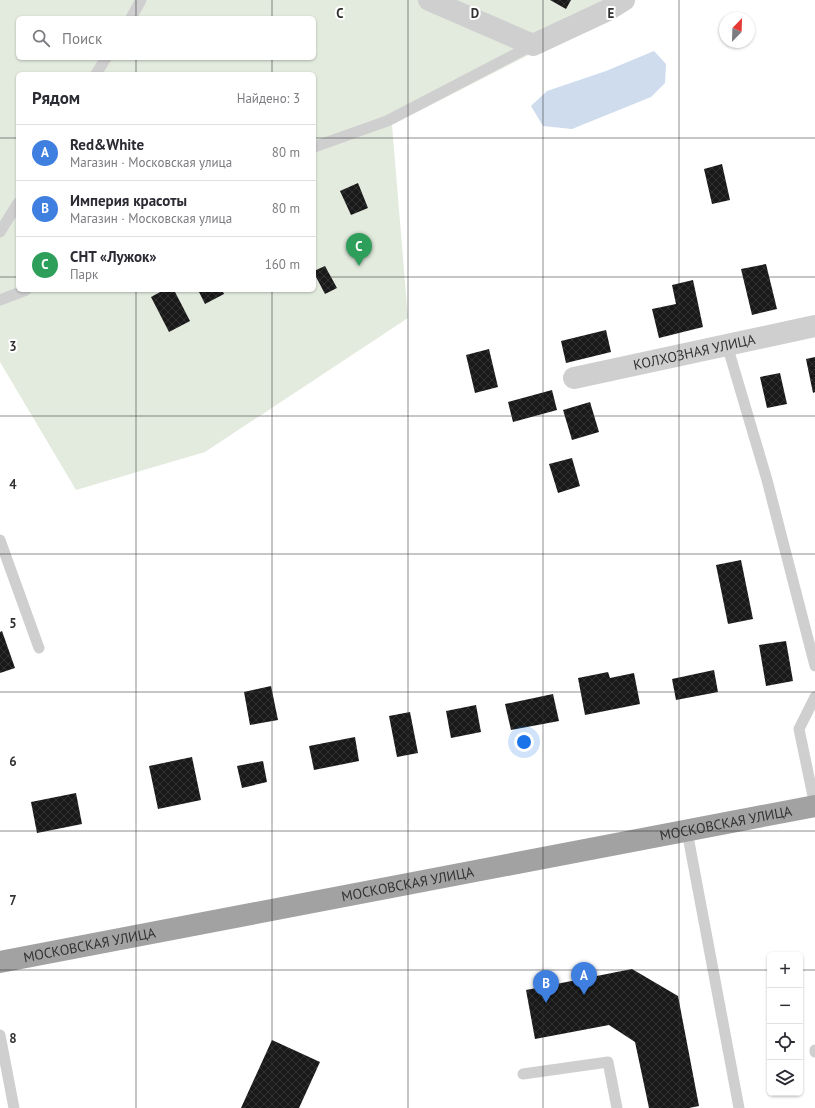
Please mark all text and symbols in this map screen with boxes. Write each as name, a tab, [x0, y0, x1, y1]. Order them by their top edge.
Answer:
text: C	[336, 5, 344, 22]
text: D	[471, 5, 479, 22]
text: E	[608, 5, 615, 22]
north arrow	[719, 12, 755, 48]
search box	[16, 16, 316, 60]
icon: search	[30, 27, 52, 49]
text: Поиск	[62, 29, 102, 48]
text: Рядом	[32, 87, 80, 109]
text: Найдено: 3	[237, 90, 300, 107]
text: Red&White	[70, 135, 144, 154]
text: A	[41, 144, 49, 161]
text: 80 m	[272, 144, 300, 161]
text: Магазин · Московская улица	[70, 154, 232, 171]
text: Империя красоты	[70, 191, 187, 210]
text: B	[41, 200, 49, 217]
text: 80 m	[272, 200, 300, 217]
text: Магазин · Московская улица	[70, 210, 232, 227]
pin: C	[346, 233, 372, 266]
text: СНТ «Лужок»	[70, 247, 157, 266]
text: C	[41, 256, 49, 273]
text: 160 m	[265, 256, 300, 273]
text: Парк	[70, 266, 98, 283]
street label: КОЛХОЗНАЯ УЛИЦА	[632, 330, 758, 374]
text: 3	[9, 338, 17, 355]
text: 4	[9, 476, 17, 493]
text: 5	[9, 615, 17, 632]
your location	[514, 732, 534, 752]
text: 6	[9, 753, 17, 770]
street label: МОСКОВСКАЯ УЛИЦА	[658, 801, 794, 845]
street label: МОСКОВСКАЯ УЛИЦА	[340, 862, 476, 905]
text: 7	[9, 892, 17, 909]
street label: МОСКОВСКАЯ УЛИЦА	[22, 923, 158, 966]
map controls	[767, 952, 803, 1096]
button: +	[767, 952, 803, 988]
pin: A	[571, 962, 597, 995]
pin: B	[533, 970, 559, 1003]
button: −	[767, 988, 803, 1024]
button: locate	[767, 1024, 803, 1060]
text: 8	[9, 1030, 17, 1047]
button: layers	[767, 1060, 803, 1096]

